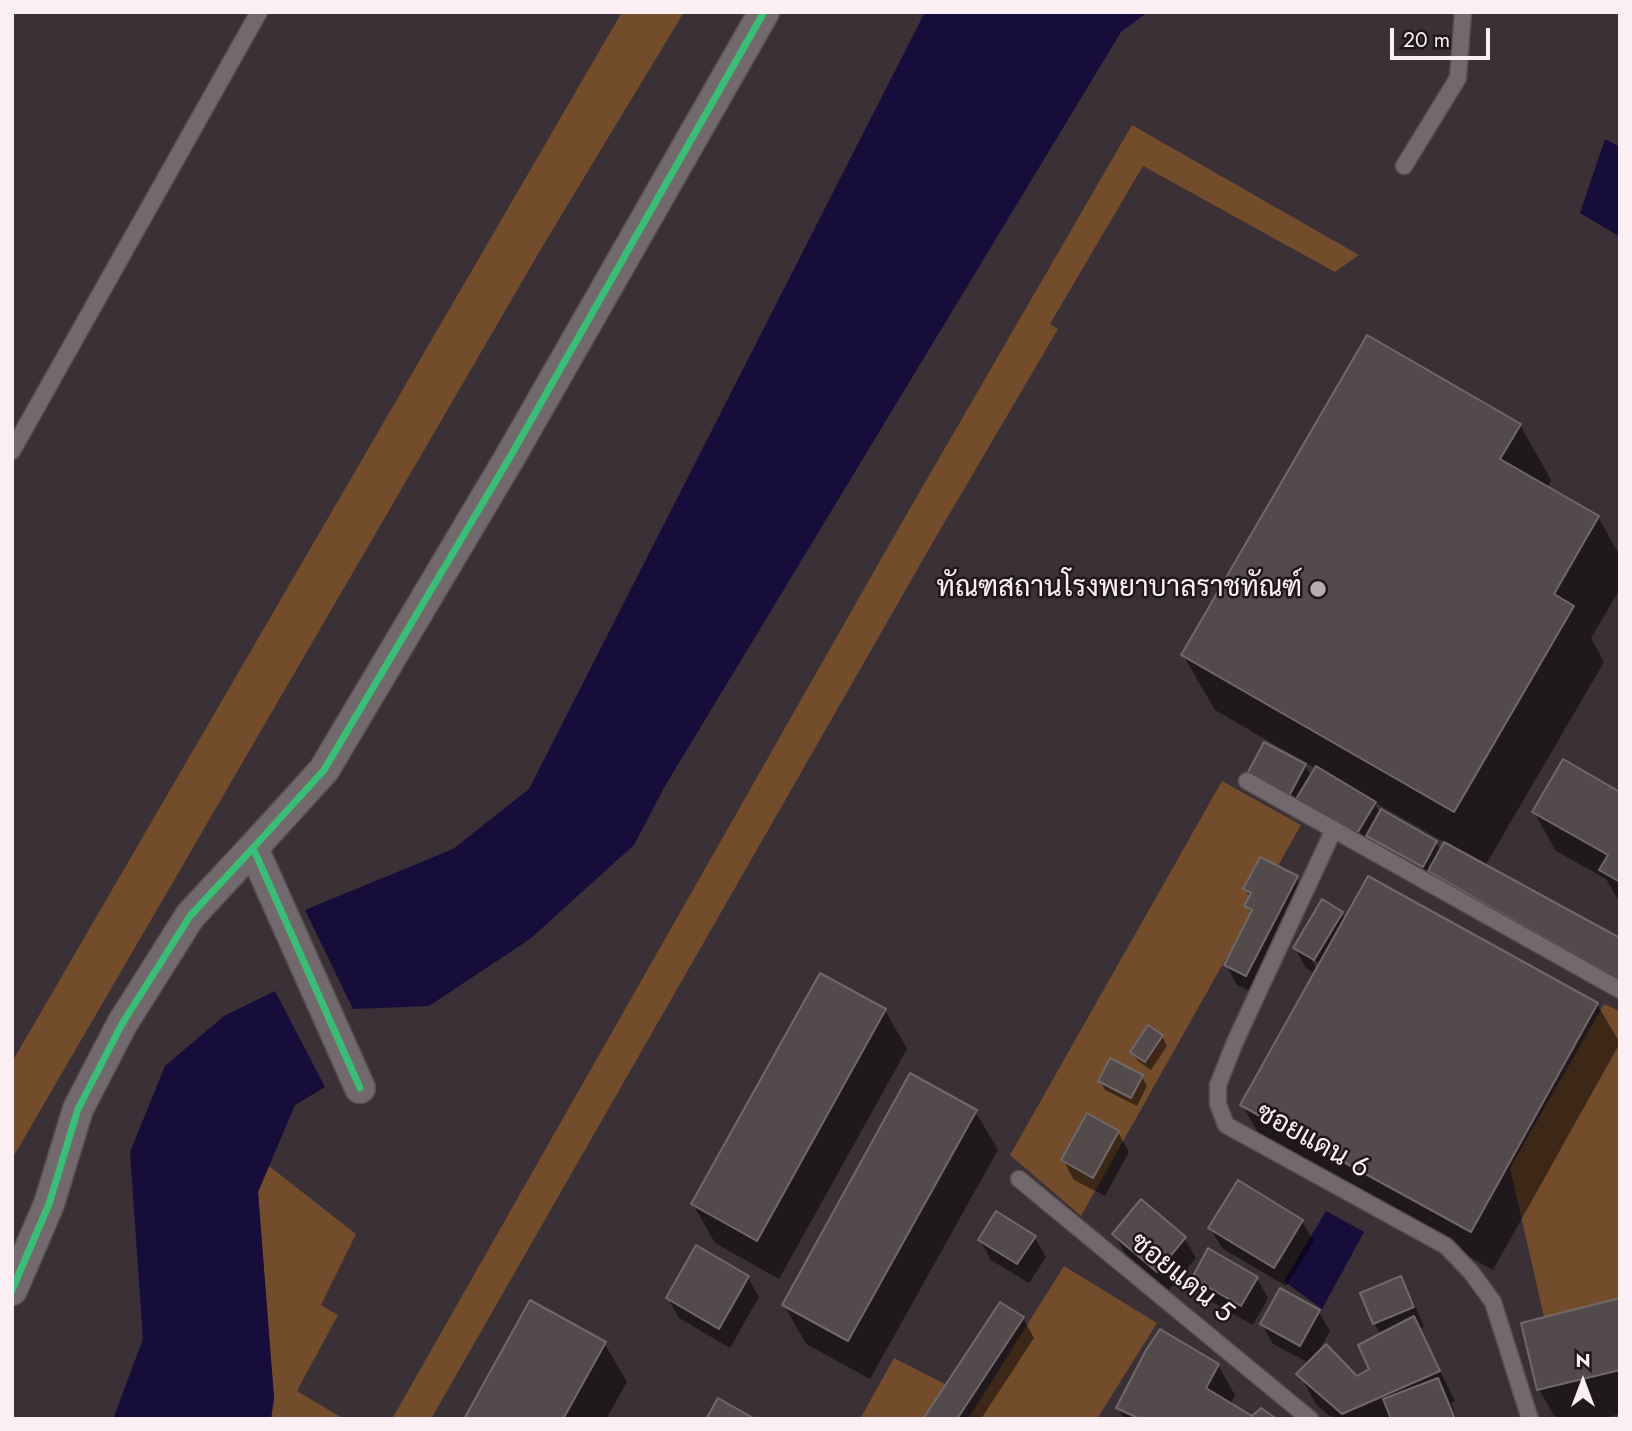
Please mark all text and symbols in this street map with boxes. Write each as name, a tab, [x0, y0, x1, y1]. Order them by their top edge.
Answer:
scale bar	[1394, 14, 1494, 58]
text: 20 m	[1403, 25, 1450, 55]
place label: ทัณฑสถานโรงพยาบาลราชทัณฑ์	[936, 572, 1302, 606]
marker: ทัณฑสถานโรงพยาบาลราชทัณฑ์	[1308, 579, 1328, 599]
street label: ซอยแดน 6	[1249, 1097, 1375, 1187]
street label: ซอยแดน 5	[1122, 1227, 1240, 1331]
north arrow	[1548, 1347, 1618, 1417]
text: N	[1575, 1347, 1591, 1374]

